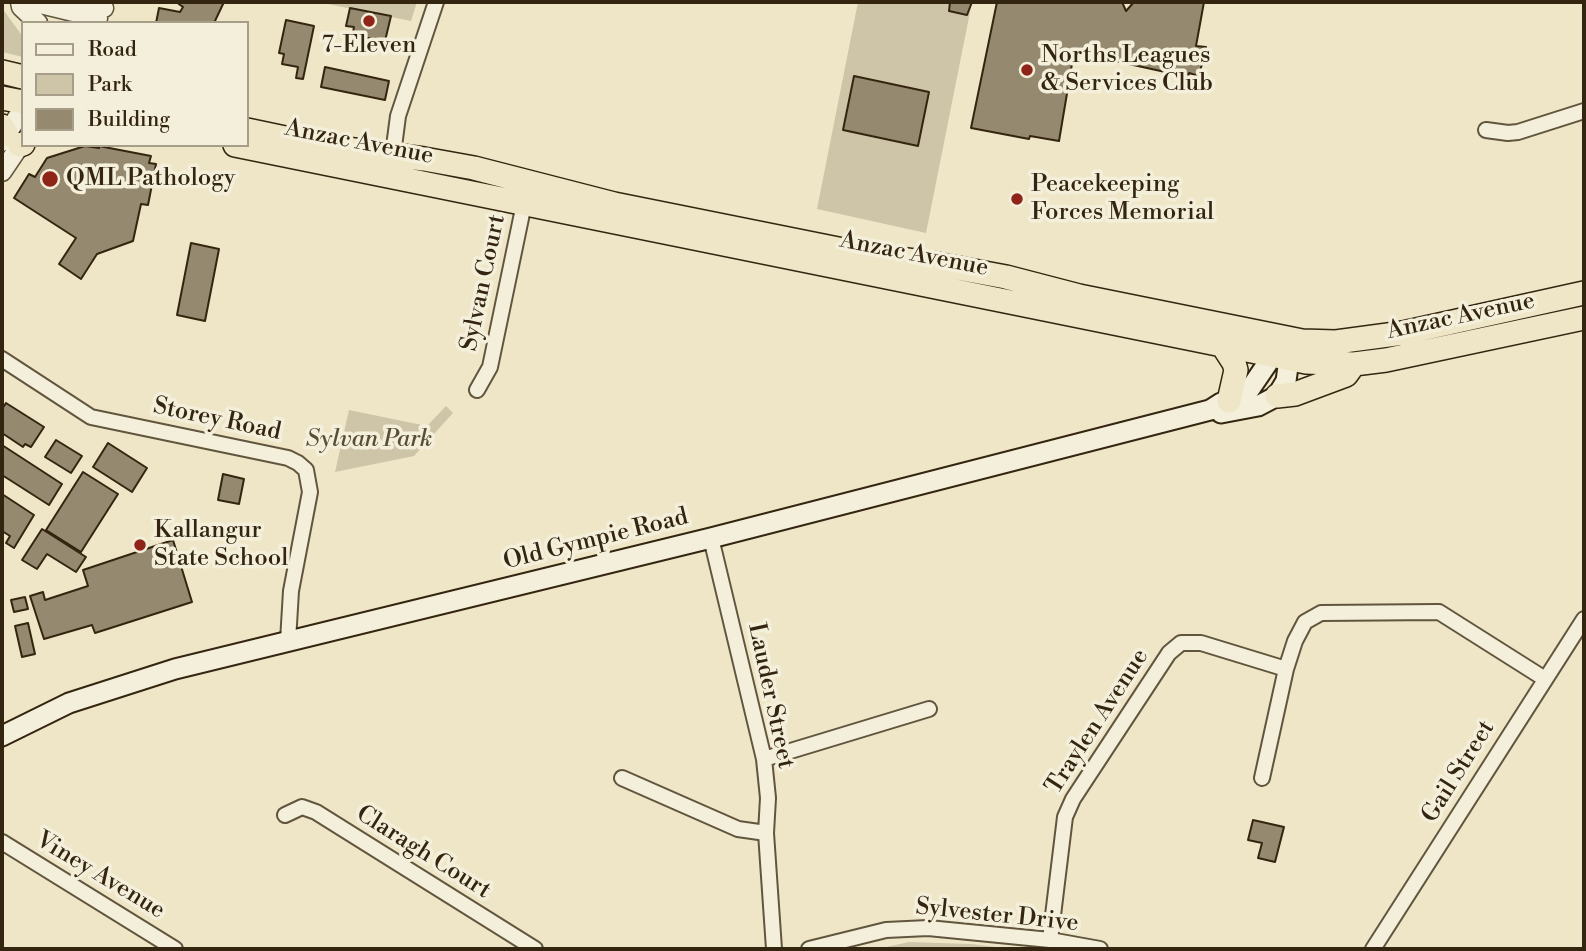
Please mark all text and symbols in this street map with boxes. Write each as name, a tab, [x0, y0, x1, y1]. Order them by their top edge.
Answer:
marker: 7-Eleven	[361, 13, 377, 29]
legend	[21, 21, 248, 147]
place label: 7-Eleven	[322, 32, 416, 60]
text: Road	[88, 37, 137, 63]
place label: Norths Leagues & Services Club	[1041, 42, 1213, 98]
marker: Norths Leagues & Services Club	[1019, 62, 1035, 78]
text: Park	[88, 72, 132, 98]
text: Building	[88, 107, 170, 133]
street label: Anzac Avenue	[282, 114, 436, 172]
place label: QML Pathology	[66, 165, 235, 193]
marker: QML Pathology	[40, 169, 60, 189]
place label: Peacekeeping Forces Memorial	[1031, 171, 1214, 227]
marker: Peacekeeping Forces Memorial	[1009, 191, 1025, 207]
street label: Sylvan Court	[455, 212, 513, 354]
street label: Anzac Avenue	[837, 226, 991, 284]
street label: Anzac Avenue	[1384, 287, 1538, 347]
street label: Storey Road	[150, 392, 284, 448]
park label: Sylvan Park	[306, 426, 432, 454]
street label: Old Gympie Road	[501, 503, 691, 577]
place label: Kallangur State School	[154, 517, 288, 573]
marker: Kallangur State School	[132, 537, 148, 553]
street label: Lauder Street	[741, 621, 799, 771]
street label: Traylen Avenue	[1040, 644, 1156, 800]
street label: Gail Street	[1416, 716, 1502, 828]
street label: Claragh Court	[350, 800, 496, 906]
street label: Viney Avenue	[30, 826, 170, 926]
street label: Sylvester Drive	[914, 893, 1080, 939]

